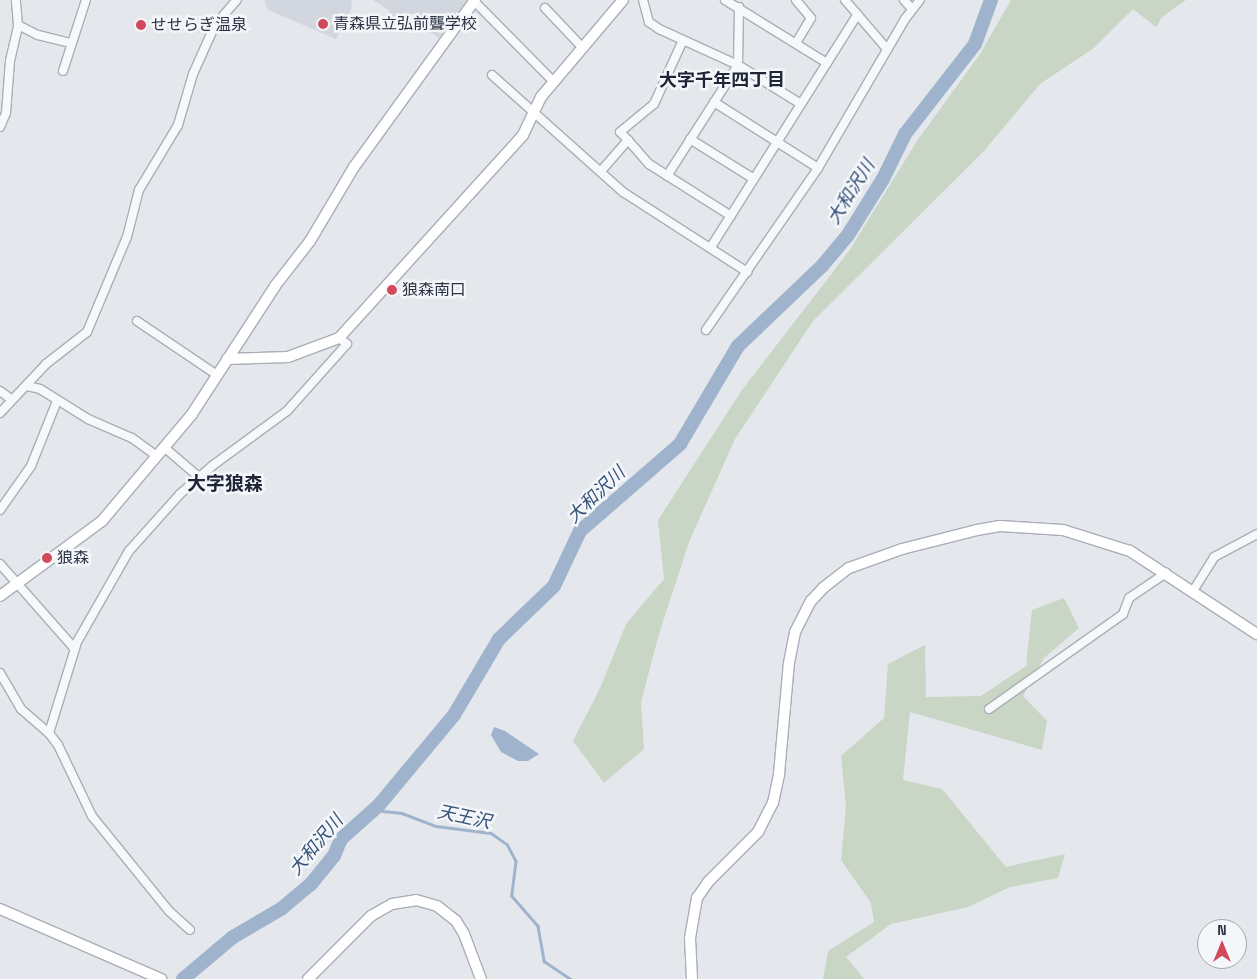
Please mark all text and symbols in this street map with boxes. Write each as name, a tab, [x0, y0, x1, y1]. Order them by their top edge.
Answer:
place label: 青森県立弘前聾学校	[333, 14, 477, 34]
place label: せせらぎ温泉	[151, 15, 247, 35]
marker: 青森県立弘前聾学校	[317, 18, 329, 30]
marker: せせらぎ温泉	[135, 19, 147, 31]
district label: 大字千年四丁目	[659, 69, 785, 91]
water label: 大和沢川	[823, 156, 879, 228]
place label: 狼森南口	[402, 280, 466, 300]
marker: 狼森南口	[386, 284, 398, 296]
water label: 大和沢川	[563, 462, 629, 528]
district label: 大字狼森	[187, 473, 263, 495]
place label: 狼森	[57, 548, 89, 568]
marker: 狼森	[41, 552, 53, 564]
water label: 天王沢	[435, 801, 493, 833]
water label: 大和沢川	[285, 810, 347, 880]
north arrow	[1197, 919, 1247, 969]
text: N	[1217, 921, 1227, 939]

